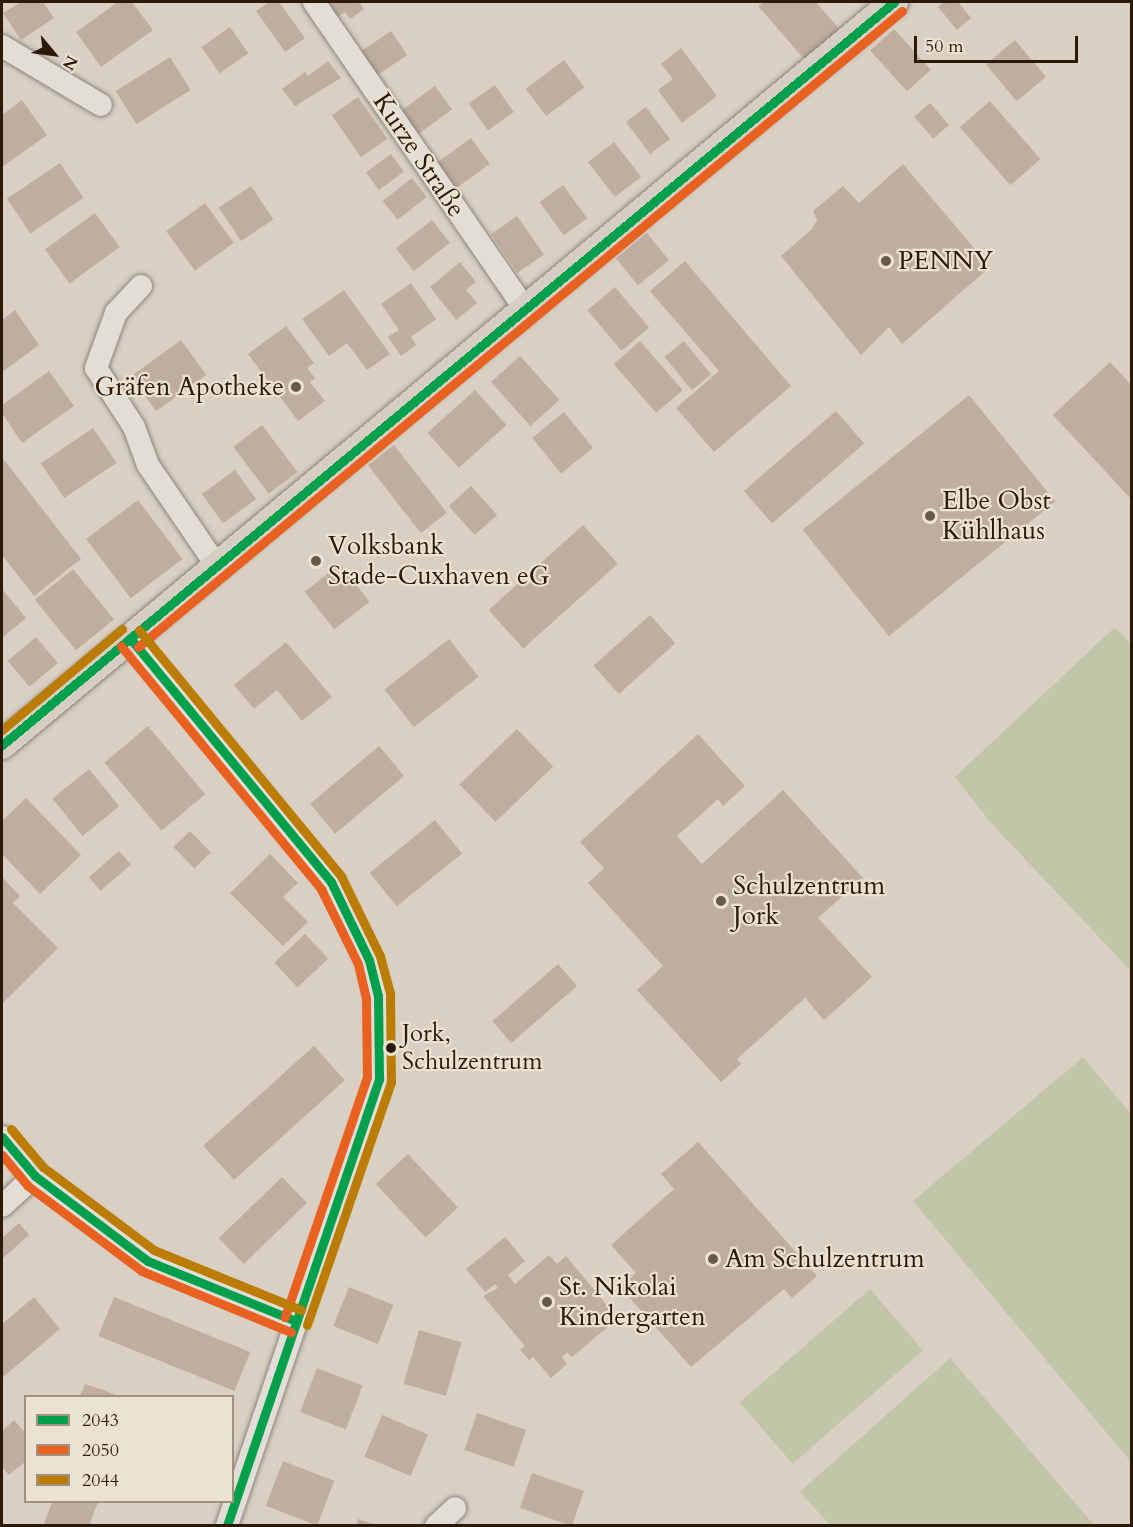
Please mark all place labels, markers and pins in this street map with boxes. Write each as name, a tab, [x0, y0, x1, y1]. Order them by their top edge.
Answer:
place label: PENNY	[898, 245, 993, 277]
marker: PENNY	[879, 254, 893, 268]
place label: Gräfen Apotheke	[95, 371, 284, 403]
marker: Gräfen Apotheke	[289, 380, 303, 394]
place label: Elbe Obst Kühlhaus	[942, 485, 1051, 546]
marker: Elbe Obst Kühlhaus	[923, 509, 937, 523]
place label: Volksbank Stade-Cuxhaven eG	[328, 530, 549, 592]
marker: Volksbank Stade-Cuxhaven eG	[309, 554, 323, 568]
place label: Schulzentrum Jork	[733, 870, 885, 932]
marker: Schulzentrum Jork	[714, 894, 728, 908]
place label: Jork, Schulzentrum	[402, 1020, 542, 1076]
marker: Jork, Schulzentrum	[385, 1042, 397, 1054]
place label: Am Schulzentrum	[725, 1243, 925, 1275]
marker: Am Schulzentrum	[706, 1252, 720, 1266]
place label: St. Nikolai Kindergarten	[559, 1271, 706, 1332]
marker: St. Nikolai Kindergarten	[540, 1295, 554, 1309]

